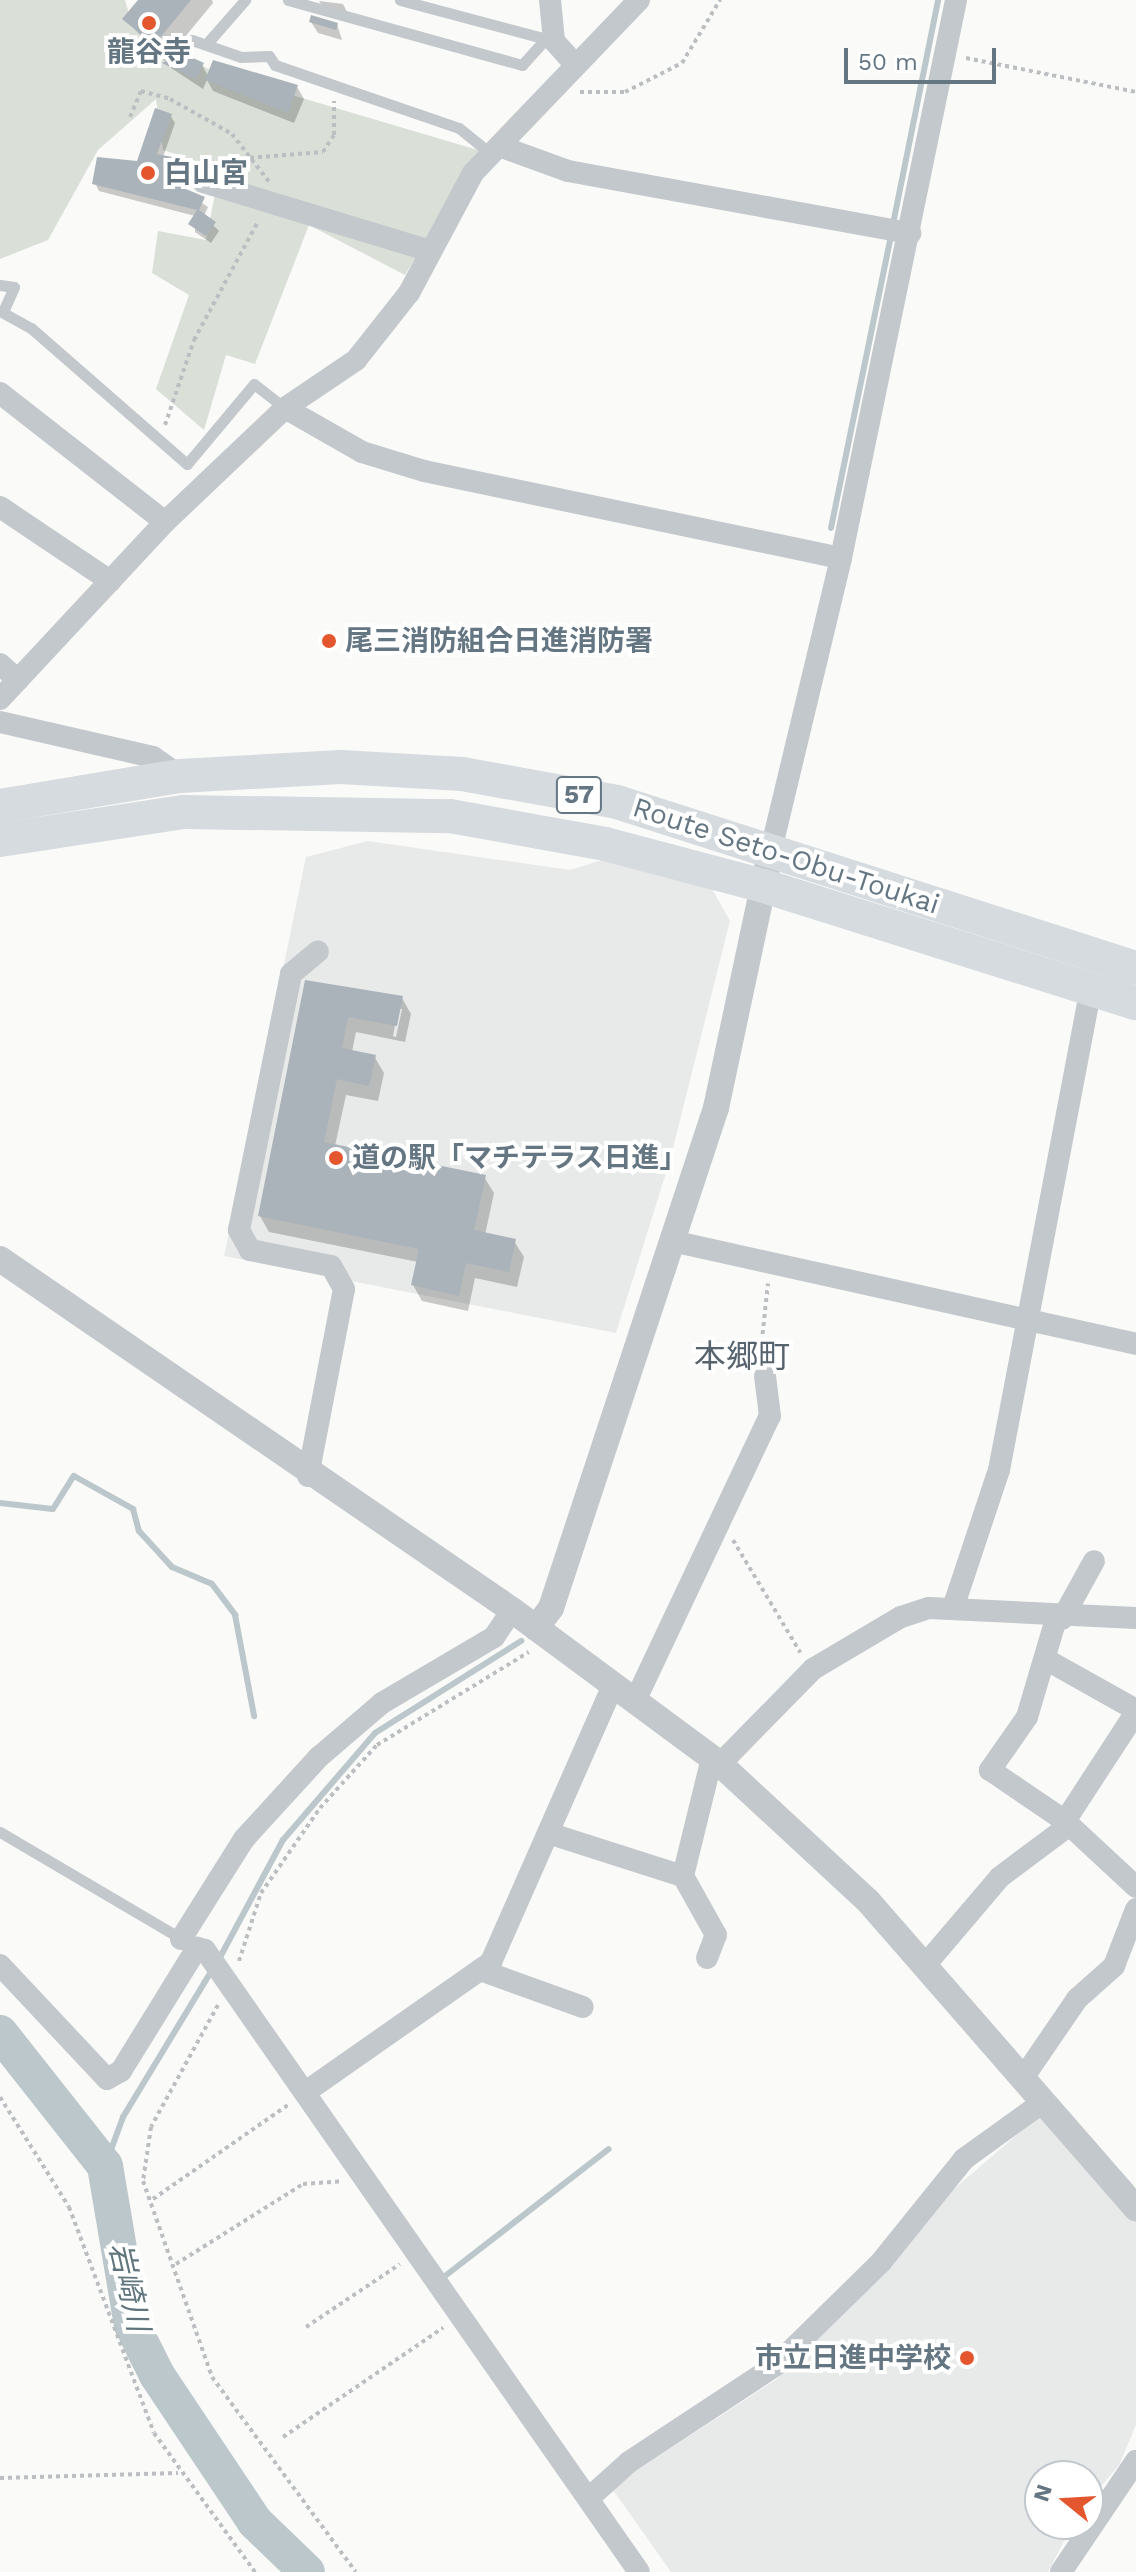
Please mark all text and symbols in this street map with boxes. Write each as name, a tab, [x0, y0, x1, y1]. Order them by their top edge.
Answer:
marker: 龍谷寺	[140, 14, 158, 32]
scale bar	[848, 32, 1000, 82]
place label: 龍谷寺	[107, 35, 191, 69]
text: 50 m	[858, 48, 918, 76]
place label: 白山宮	[164, 156, 248, 190]
marker: 白山宮	[139, 164, 157, 182]
place label: 尾三消防組合日進消防署	[345, 624, 653, 658]
marker: 尾三消防組合日進消防署	[320, 632, 338, 650]
road number: 57	[555, 773, 603, 817]
street label: Route Seto-Obu-Toukai	[629, 791, 943, 921]
place label: 道の駅「マチテラス日進」	[352, 1141, 688, 1175]
marker: 道の駅「マチテラス日進」	[327, 1149, 345, 1167]
district label: 本郷町	[694, 1337, 790, 1375]
water label: 岩崎川	[101, 2239, 157, 2335]
place label: 市立日進中学校	[755, 2341, 951, 2375]
marker: 市立日進中学校	[958, 2349, 976, 2367]
north arrow	[1024, 2460, 1104, 2540]
text: N	[1028, 2481, 1057, 2505]

